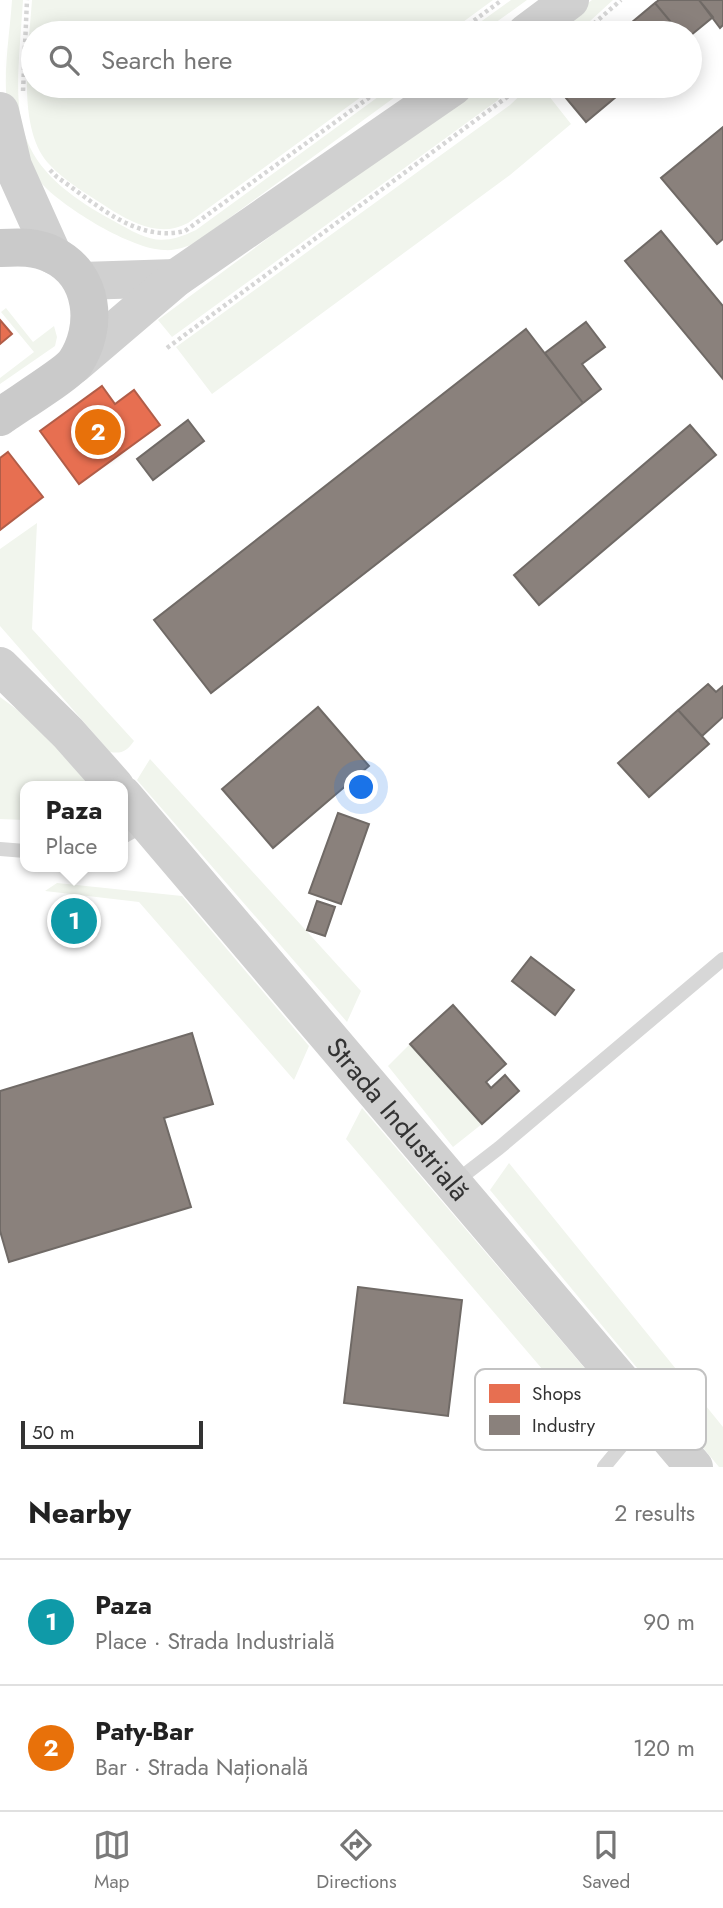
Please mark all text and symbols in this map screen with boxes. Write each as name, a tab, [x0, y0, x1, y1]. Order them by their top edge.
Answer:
search box	[21, 21, 702, 98]
icon: search	[45, 41, 83, 79]
text: Search here	[101, 41, 233, 79]
pin: 2	[75, 406, 121, 458]
your location	[344, 770, 378, 804]
popup	[20, 781, 128, 872]
text: Paza	[45, 791, 103, 829]
text: Place	[45, 829, 97, 863]
pin: 1	[51, 895, 97, 947]
street label: Strada Industrială	[317, 1028, 480, 1210]
legend	[475, 1369, 706, 1450]
text: Shops	[532, 1380, 582, 1407]
text: Industry	[532, 1412, 596, 1439]
scale bar	[21, 1418, 203, 1450]
text: 50 m	[32, 1419, 75, 1446]
text: Nearby	[28, 1491, 131, 1534]
text: 2 results	[614, 1496, 695, 1530]
text: Paza	[95, 1586, 152, 1624]
text: 1	[45, 1605, 57, 1639]
text: 90 m	[643, 1605, 695, 1639]
text: Place · Strada Industrială	[95, 1624, 335, 1658]
text: Paty-Bar	[95, 1712, 194, 1750]
text: 2	[43, 1731, 59, 1765]
text: 120 m	[633, 1731, 695, 1765]
text: Bar · Strada Națională	[95, 1750, 308, 1784]
tab: Map	[93, 1826, 131, 1895]
tab: Directions	[316, 1826, 397, 1895]
tab: Saved	[582, 1826, 630, 1895]

